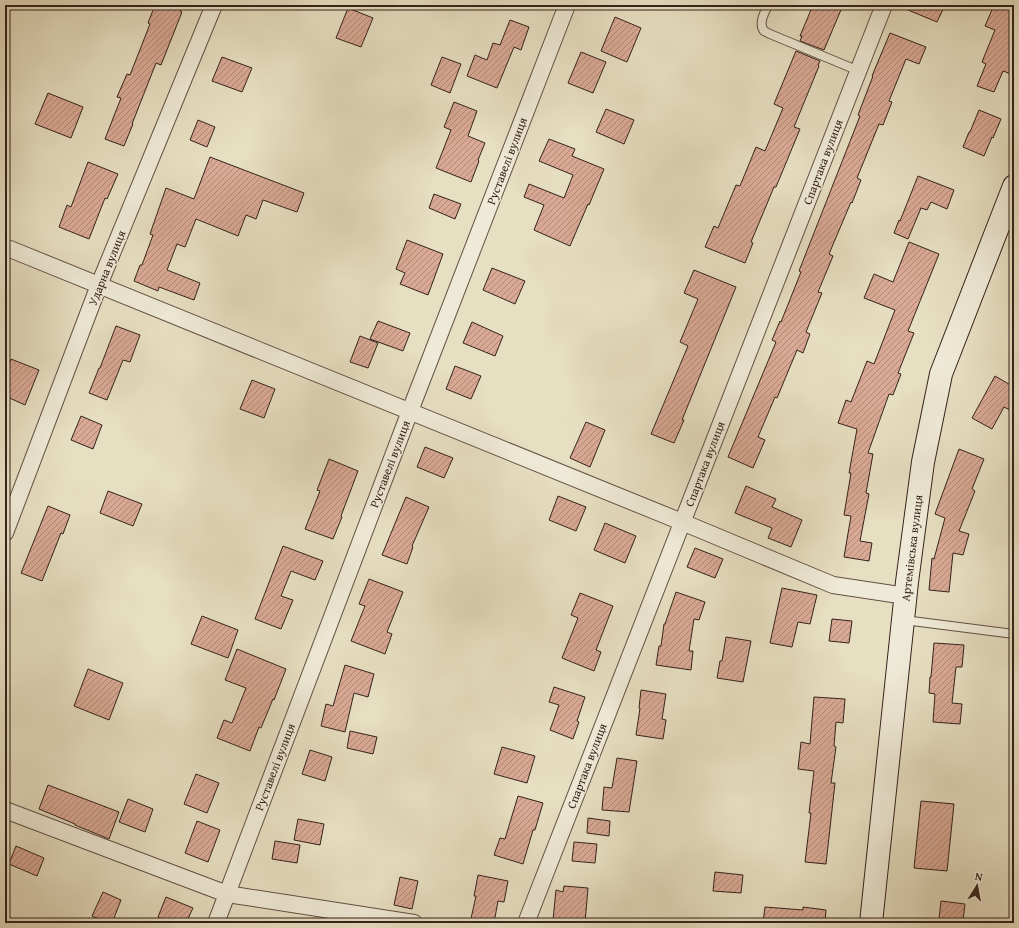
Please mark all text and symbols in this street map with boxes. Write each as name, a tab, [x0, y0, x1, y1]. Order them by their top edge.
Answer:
street label: Руставелі вулиця	[482, 115, 531, 207]
street label: Спартака вулиця	[798, 117, 847, 207]
street label: Ударна вулиця	[84, 228, 129, 308]
street label: Руставелі вулиця	[365, 418, 414, 510]
street label: Спартака вулиця	[680, 419, 729, 509]
street label: Артемівська вулиця	[897, 494, 926, 602]
street label: Руставелі вулиця	[250, 721, 299, 813]
street label: Спартака вулиця	[562, 721, 611, 811]
north arrow	[957, 866, 997, 906]
text: N	[974, 868, 985, 885]

